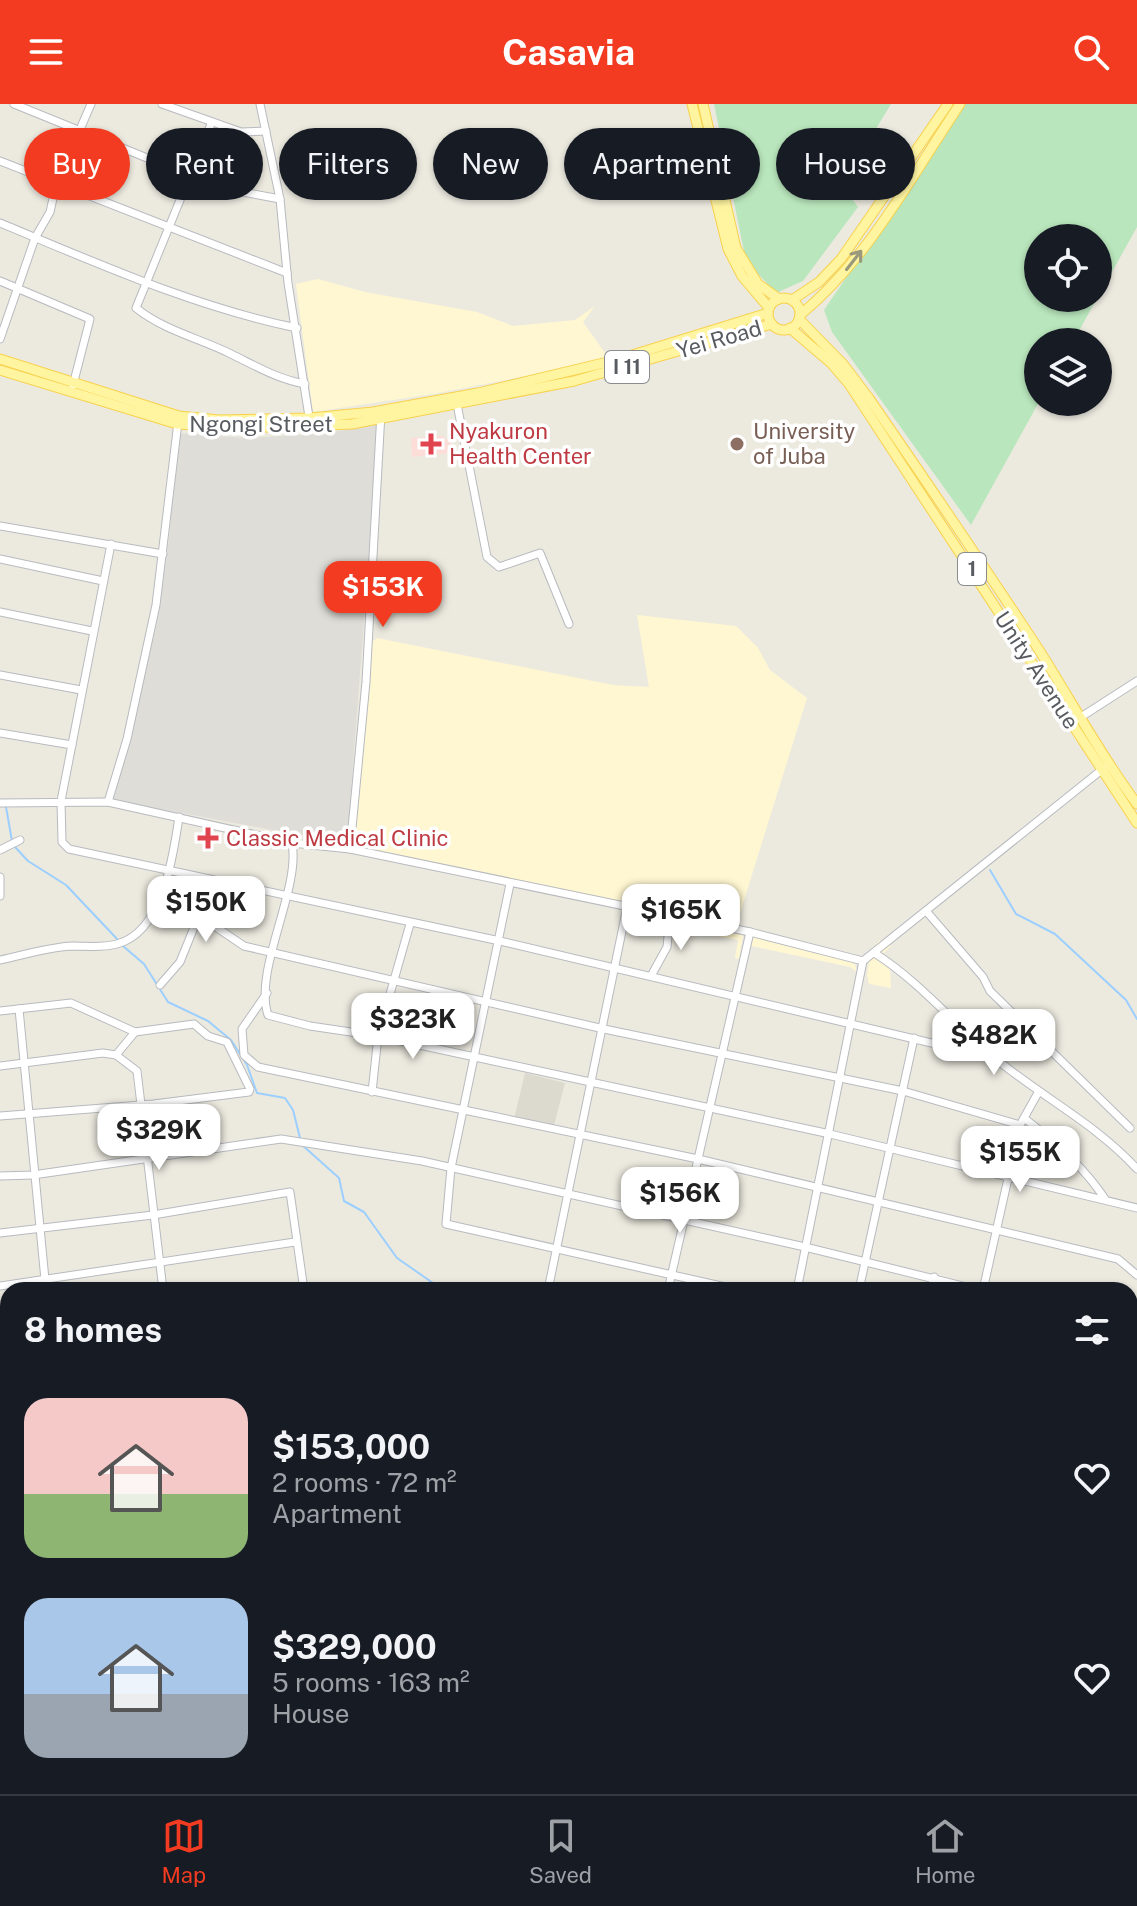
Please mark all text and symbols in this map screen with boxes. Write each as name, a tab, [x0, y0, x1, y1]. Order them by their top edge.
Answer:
icon: menu	[24, 30, 68, 74]
icon: search	[1069, 30, 1113, 74]
text: Casavia	[502, 31, 635, 73]
chip: Buy	[24, 128, 130, 200]
chip: Rent	[146, 128, 263, 200]
chip: Filters	[279, 128, 417, 200]
chip: New	[433, 128, 548, 200]
chip: Apartment	[564, 128, 760, 200]
chip: House	[776, 128, 915, 200]
map controls	[1024, 224, 1112, 416]
button: locate	[1024, 224, 1112, 312]
one-way arrow	[846, 250, 863, 271]
street label: Yei Road	[673, 314, 765, 364]
button: layers	[1024, 328, 1112, 416]
road number: I 11	[605, 351, 649, 383]
street label: Ngongi Street	[189, 411, 333, 437]
place label: Nyakuron Health Center	[449, 418, 592, 469]
place label: University of Juba	[753, 418, 856, 469]
marker: Nyakuron Health Center	[420, 433, 442, 455]
marker: University of Juba	[728, 435, 746, 453]
road number: 1	[958, 553, 986, 585]
pin: $153K	[327, 561, 439, 629]
text: $153K	[342, 571, 424, 602]
street label: Unity Avenue	[989, 606, 1085, 734]
place label: Classic Medical Clinic	[226, 825, 448, 851]
marker: Classic Medical Clinic	[197, 827, 219, 849]
pin: $150K	[150, 876, 262, 944]
pin: $165K	[625, 884, 737, 952]
text: $150K	[165, 886, 247, 917]
text: $165K	[640, 894, 722, 925]
pin: $323K	[357, 993, 469, 1061]
text: $323K	[369, 1003, 457, 1034]
pin: $482K	[938, 1009, 1050, 1077]
text: $482K	[950, 1019, 1038, 1050]
pin: $329K	[103, 1104, 215, 1172]
text: $329K	[115, 1114, 203, 1145]
pin: $155K	[964, 1126, 1076, 1194]
text: $155K	[979, 1136, 1061, 1167]
pin: $156K	[624, 1167, 736, 1235]
text: $156K	[639, 1177, 721, 1208]
icon: filters	[1070, 1308, 1114, 1352]
text: 8 homes	[24, 1310, 162, 1350]
text: $153,000	[272, 1427, 430, 1467]
icon: home	[88, 1430, 184, 1526]
icon: heart	[1070, 1456, 1114, 1500]
text: 2 rooms · 72 m²	[272, 1467, 457, 1498]
text: Apartment	[272, 1498, 402, 1529]
text: $329,000	[272, 1627, 437, 1667]
icon: home	[88, 1630, 184, 1726]
icon: heart	[1070, 1656, 1114, 1700]
text: 5 rooms · 163 m²	[272, 1667, 470, 1698]
text: House	[272, 1698, 349, 1729]
tab: Map	[161, 1814, 206, 1888]
tab: Saved	[529, 1814, 592, 1888]
tab: Home	[915, 1814, 976, 1888]

